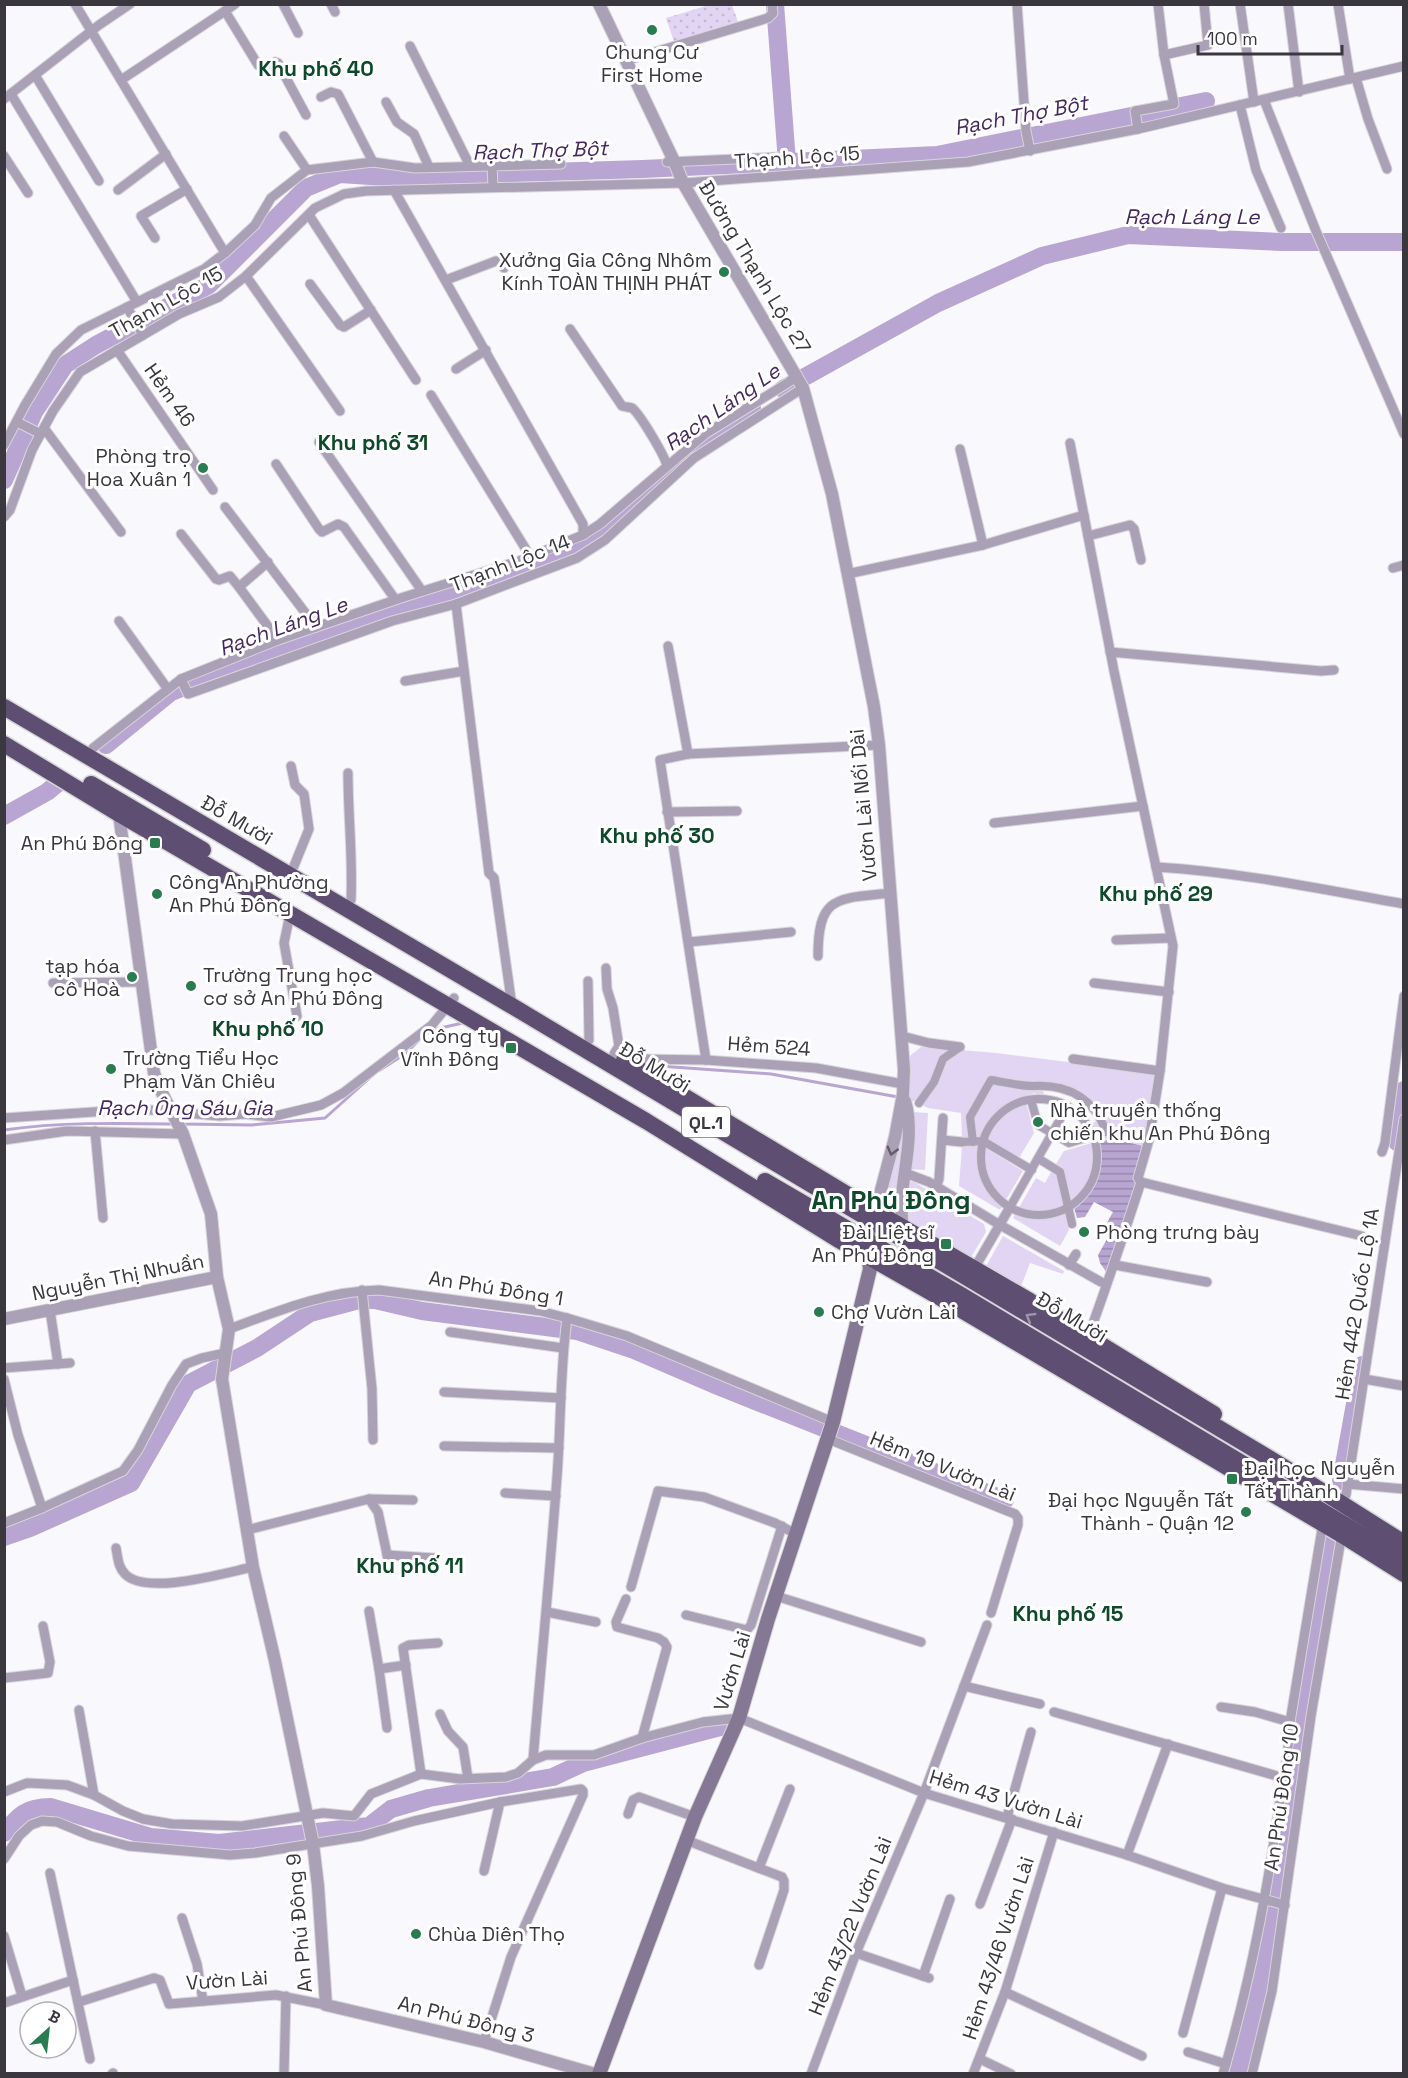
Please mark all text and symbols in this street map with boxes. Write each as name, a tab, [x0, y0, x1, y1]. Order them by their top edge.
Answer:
scale bar	[1198, 18, 1342, 56]
marker: Chung Cư First Home	[645, 23, 659, 37]
text: 100 m	[1207, 27, 1258, 50]
place label: Chung Cư First Home	[601, 39, 703, 88]
district label: Khu phố 40	[258, 55, 374, 82]
water label: Rạch Thợ Bột	[952, 88, 1092, 141]
water label: Rạch Thợ Bột	[472, 134, 610, 166]
street label: Thạnh Lộc 15	[733, 140, 861, 174]
street label: Đường Thạnh Lộc 27	[693, 176, 817, 358]
water label: Rạch Láng Le	[1125, 203, 1261, 230]
place label: Xưởng Gia Công Nhôm Kính TOÀN THỊNH PHÁT	[499, 247, 712, 296]
street label: Thạnh Lộc 15	[105, 260, 227, 344]
marker: Xưởng Gia Công Nhôm Kính TOÀN THỊNH PHÁT	[717, 265, 731, 279]
water label: Rạch Láng Le	[659, 356, 786, 457]
street label: Hẻm 46	[139, 358, 201, 432]
district label: Khu phố 31	[318, 429, 428, 456]
place label: Phòng trọ Hoa Xuân 1	[87, 443, 191, 492]
marker: Phòng trọ Hoa Xuân 1	[196, 461, 210, 475]
street label: Thạnh Lộc 14	[446, 528, 574, 598]
water label: Rạch Láng Le	[215, 590, 353, 662]
street label: Vườn Lài Nối Dài	[843, 728, 883, 882]
street label: Đỗ Mười	[197, 789, 277, 851]
district label: Khu phố 30	[599, 822, 715, 849]
place label: An Phú Đông	[21, 830, 143, 856]
marker: An Phú Đông	[148, 836, 162, 850]
place label: Công An Phường An Phú Đông	[169, 869, 329, 918]
district label: Khu phố 29	[1099, 880, 1213, 907]
marker: Công An Phường An Phú Đông	[150, 887, 164, 901]
place label: tạp hóa cô Hoà	[45, 953, 120, 1002]
place label: Trường Trung học cơ sở An Phú Đông	[203, 962, 383, 1011]
marker: tạp hóa cô Hoà	[125, 970, 139, 984]
marker: Trường Trung học cơ sở An Phú Đông	[184, 979, 198, 993]
district label: Khu phố 10	[212, 1015, 324, 1042]
place label: Công ty Vĩnh Đông	[400, 1023, 499, 1072]
street label: Hẻm 524	[727, 1030, 811, 1062]
street label: Đỗ Mười	[615, 1036, 695, 1098]
marker: Công ty Vĩnh Đông	[504, 1041, 518, 1055]
place label: Trường Tiểu Học Phạm Văn Chiêu	[123, 1045, 279, 1094]
marker: Trường Tiểu Học Phạm Văn Chiêu	[104, 1062, 118, 1076]
water label: Rạch Ông Sáu Gia	[97, 1094, 274, 1121]
place label: Nhà truyền thống chiến khu An Phú Đông	[1050, 1097, 1271, 1146]
road number: QL.1	[682, 1107, 730, 1137]
marker: Nhà truyền thống chiến khu An Phú Đông	[1031, 1115, 1045, 1129]
one-way arrow	[886, 1146, 899, 1156]
district label: An Phú Đông	[811, 1183, 971, 1217]
street label: Hẻm 442 Quốc Lộ 1A	[1329, 1206, 1385, 1402]
place label: Đài Liệt sĩ An Phú Đông	[812, 1219, 935, 1268]
place label: Phòng trưng bày	[1096, 1219, 1259, 1245]
marker: Phòng trưng bày	[1077, 1225, 1091, 1239]
marker: Đài Liệt sĩ An Phú Đông	[939, 1237, 953, 1251]
street label: Nguyễn Thị Nhuần	[30, 1248, 206, 1306]
street label: An Phú Đông 1	[427, 1265, 565, 1311]
street label: Đỗ Mười	[1032, 1286, 1112, 1348]
place label: Chợ Vườn Lài	[831, 1299, 956, 1325]
marker: Chợ Vườn Lài	[812, 1305, 826, 1319]
one-way arrow	[1026, 1312, 1036, 1324]
street label: Hẻm 19 Vườn Lài	[866, 1425, 1020, 1507]
place label: Đại học Nguyễn Tất Thành	[1244, 1455, 1395, 1504]
marker: Đại học Nguyễn Tất Thành	[1225, 1472, 1239, 1486]
place label: Đại học Nguyễn Tất Thành - Quận 12	[1048, 1487, 1234, 1536]
marker: Đại học Nguyễn Tất Thành - Quận 12	[1239, 1505, 1253, 1519]
district label: Khu phố 11	[356, 1552, 464, 1579]
district label: Khu phố 15	[1013, 1600, 1123, 1627]
street label: Vườn Lài	[708, 1628, 756, 1714]
street label: An Phú Đông 10	[1258, 1722, 1304, 1872]
street label: Hẻm 43 Vườn Lài	[926, 1763, 1086, 1835]
street label: Hẻm 43/22 Vườn Lài	[802, 1833, 898, 2019]
street label: An Phú Đông 9	[280, 1852, 318, 1994]
street label: Hẻm 43/46 Vườn Lài	[956, 1853, 1040, 2043]
place label: Chùa Diên Thọ	[428, 1921, 565, 1947]
marker: Chùa Diên Thọ	[409, 1927, 423, 1941]
street label: Vườn Lài	[185, 1964, 269, 1996]
street label: An Phú Đông 3	[395, 1990, 537, 2048]
north arrow	[18, 2000, 78, 2060]
text: B	[45, 2005, 64, 2029]

